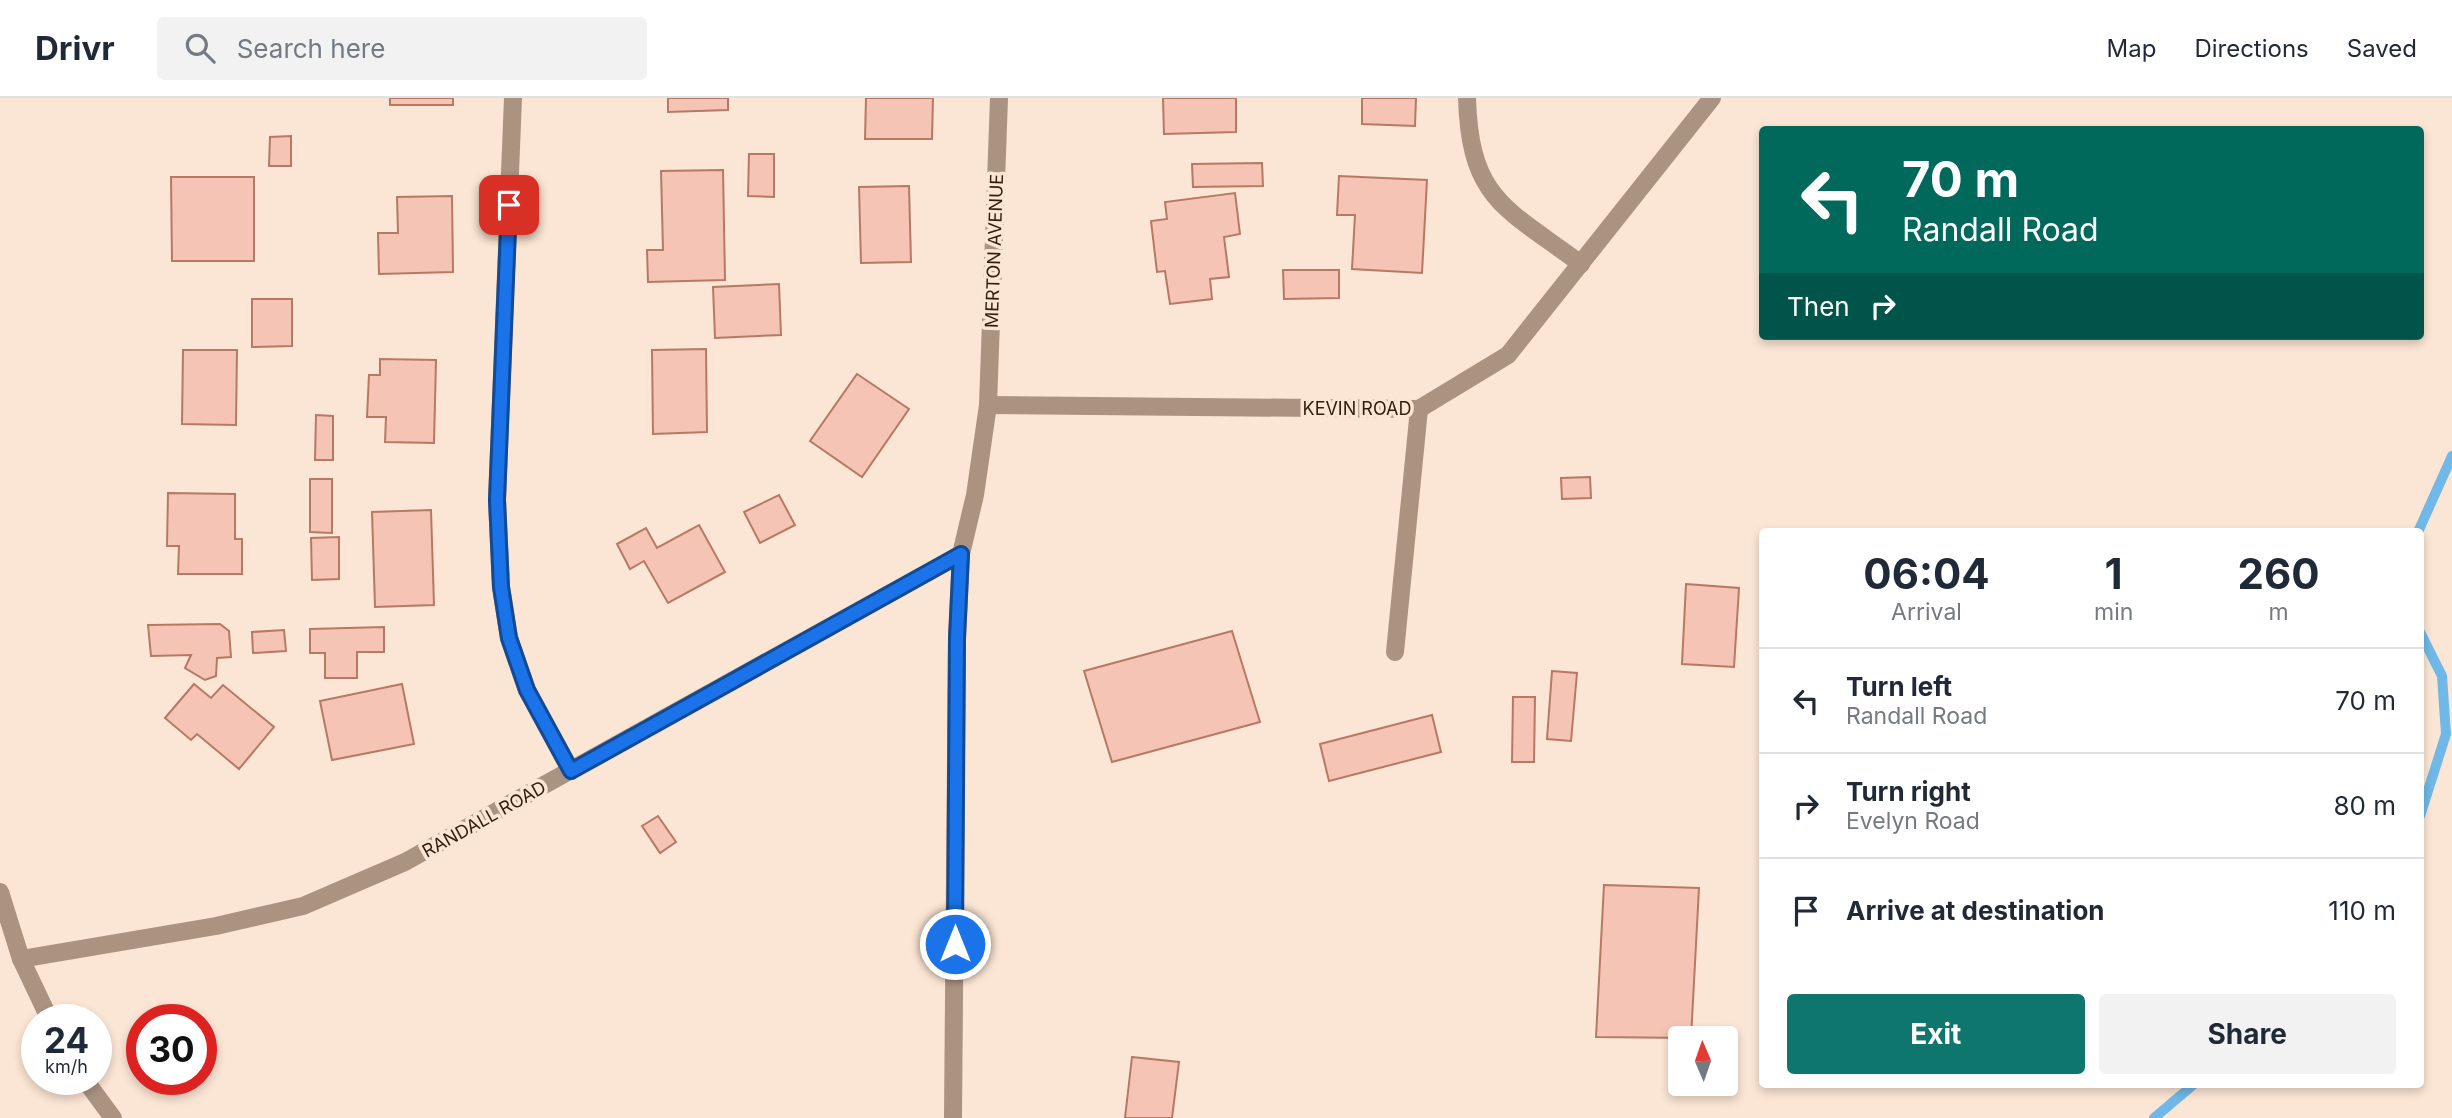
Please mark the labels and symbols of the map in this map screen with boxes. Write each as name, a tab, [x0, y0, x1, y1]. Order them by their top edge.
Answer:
street label: MERTON AVENUE	[981, 174, 1007, 328]
pin	[479, 175, 539, 235]
street label: KEVIN ROAD	[1303, 398, 1411, 419]
street label: RANDALL ROAD	[419, 776, 549, 862]
position arrow	[918, 907, 992, 981]
speed limit sign: 30	[126, 1004, 217, 1095]
north arrow	[1668, 1026, 1738, 1096]

